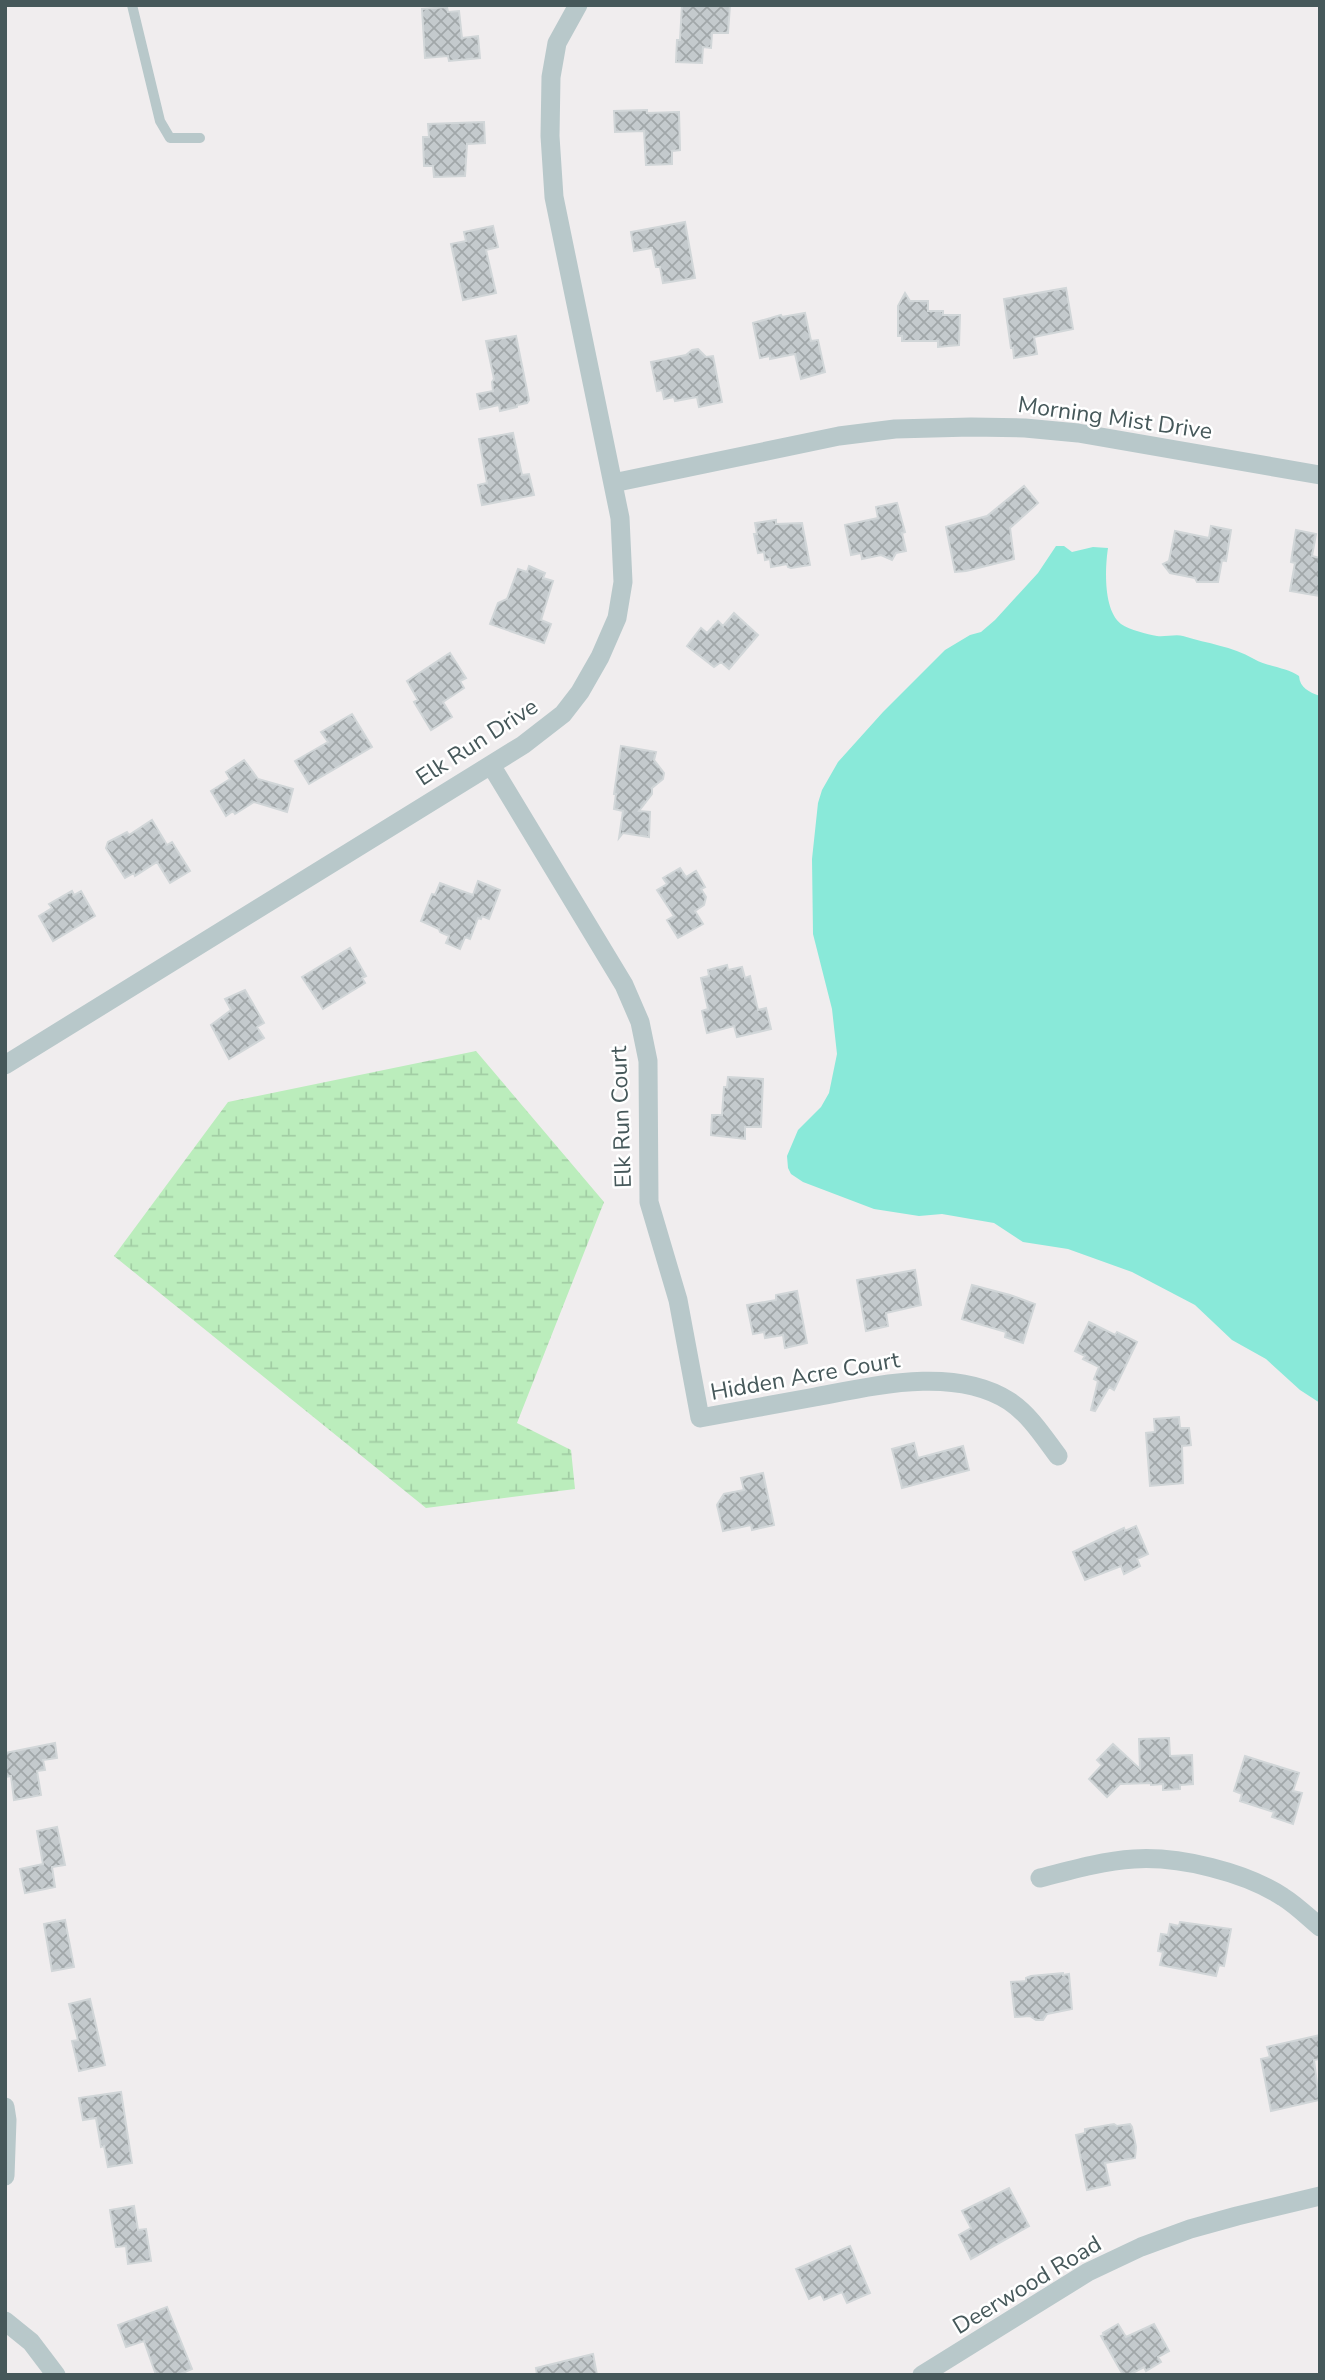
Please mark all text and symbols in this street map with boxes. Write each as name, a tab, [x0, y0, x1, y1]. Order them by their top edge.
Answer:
street label: Morning Mist Drive	[1016, 389, 1214, 447]
street label: Elk Run Drive	[410, 691, 544, 793]
street label: Elk Run Court	[603, 1044, 639, 1189]
street label: Hidden Acre Court	[708, 1344, 903, 1408]
street label: Deerwood Road	[947, 2228, 1107, 2342]

